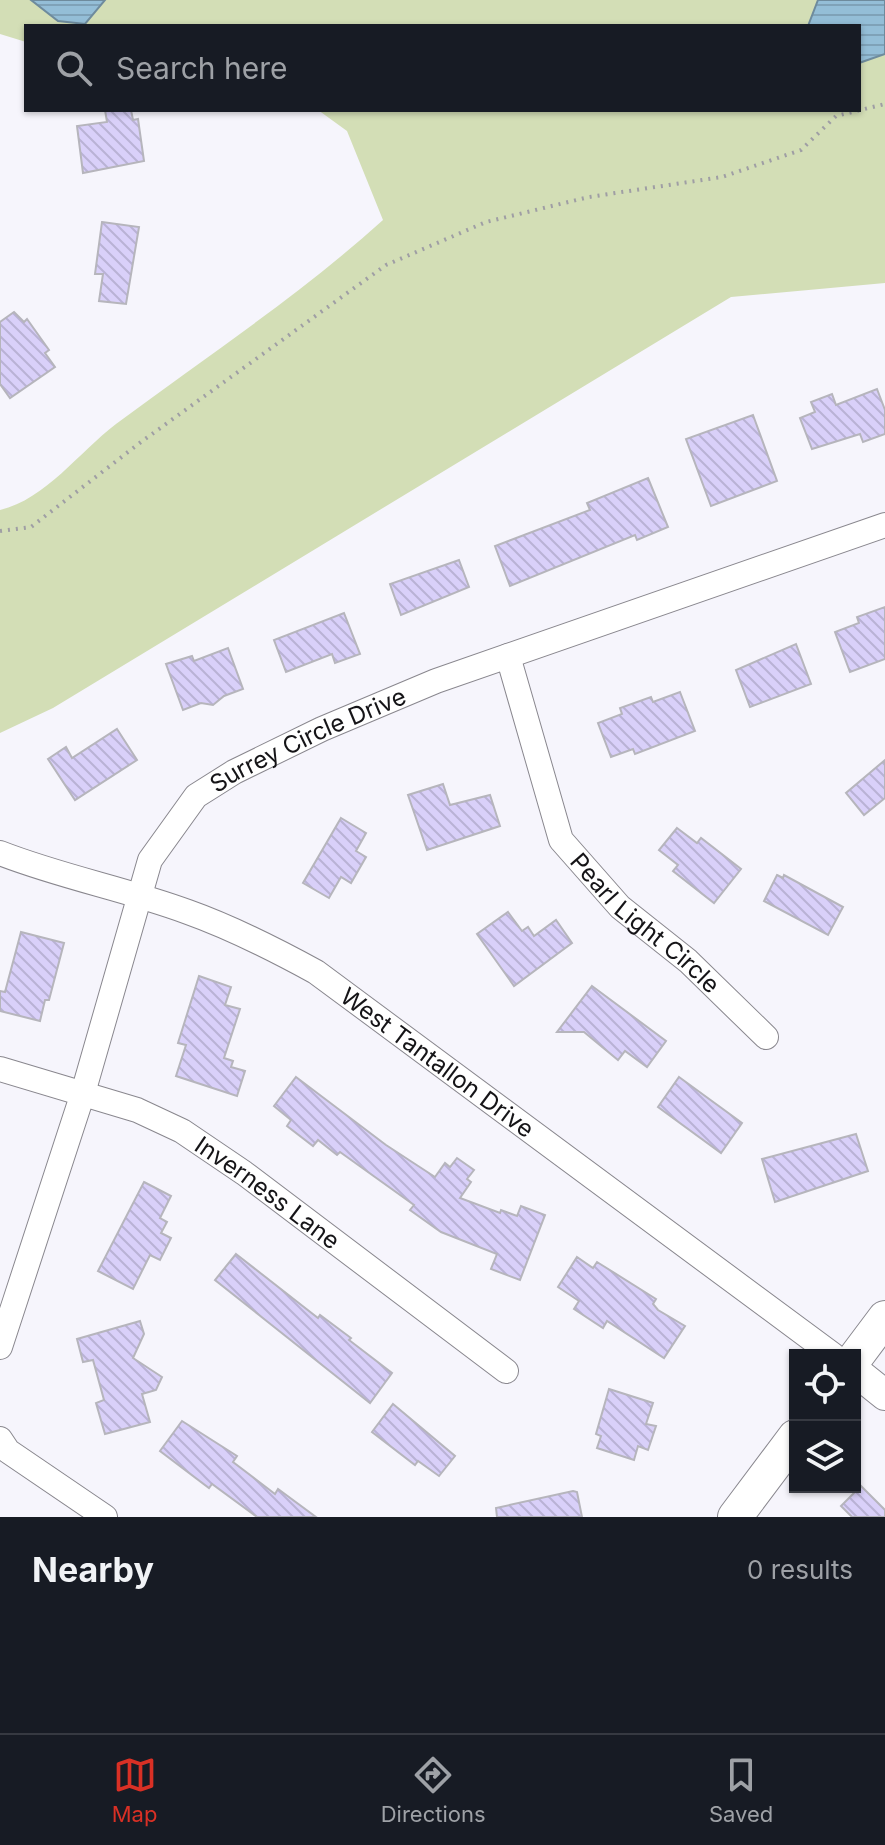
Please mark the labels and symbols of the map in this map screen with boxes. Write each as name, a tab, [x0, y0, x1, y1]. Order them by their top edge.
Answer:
street label: Surrey Circle Drive	[204, 681, 410, 798]
street label: Pearl Light Circle	[565, 847, 726, 999]
street label: West Tantallon Drive	[335, 981, 540, 1143]
street label: Inverness Lane	[190, 1130, 346, 1255]

